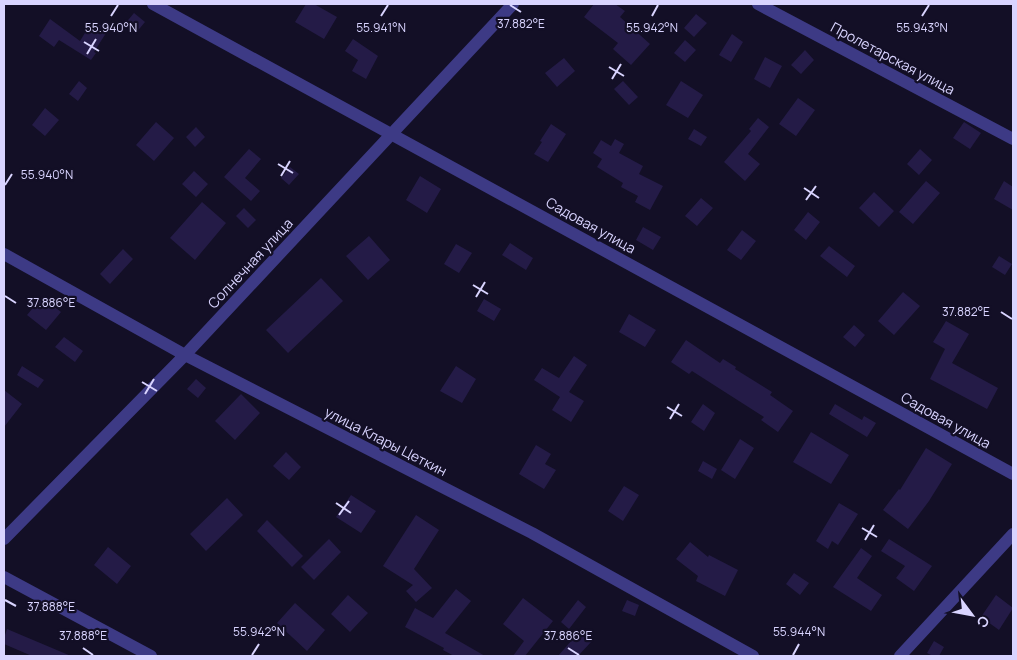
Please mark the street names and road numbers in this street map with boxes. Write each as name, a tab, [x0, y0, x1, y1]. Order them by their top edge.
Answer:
street label: Пролетарская улица	[828, 17, 958, 99]
street label: Садовая улица	[543, 192, 639, 258]
street label: Солнечная улица	[203, 214, 297, 312]
street label: Садовая улица	[898, 387, 994, 453]
street label: улица Клары Цеткин	[322, 402, 450, 480]

